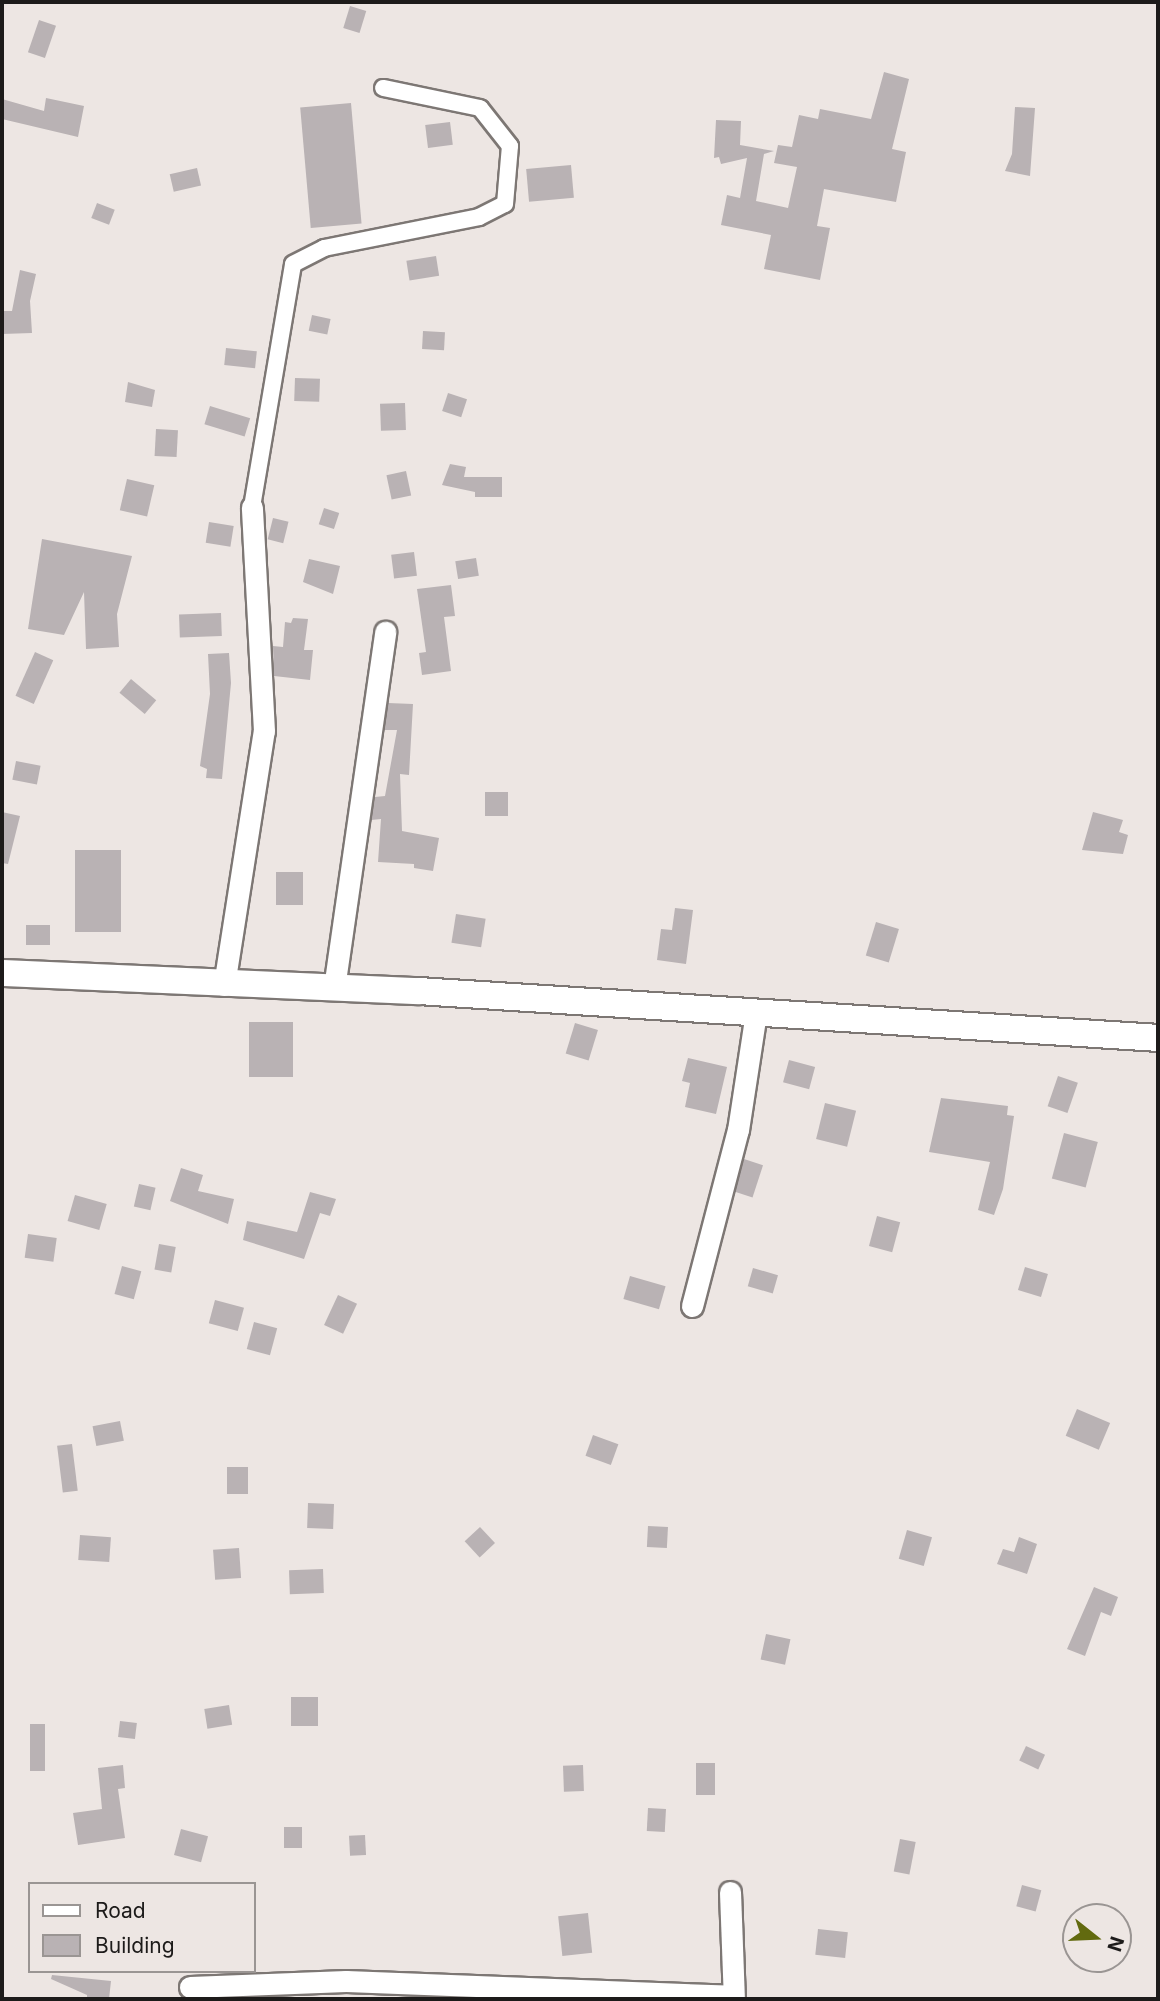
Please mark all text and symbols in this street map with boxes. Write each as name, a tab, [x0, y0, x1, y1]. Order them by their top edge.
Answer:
legend	[28, 1882, 256, 1973]
text: Road	[95, 1898, 146, 1923]
north arrow	[1062, 1903, 1132, 1973]
text: Building	[95, 1933, 175, 1958]
text: N	[1102, 1934, 1129, 1954]

